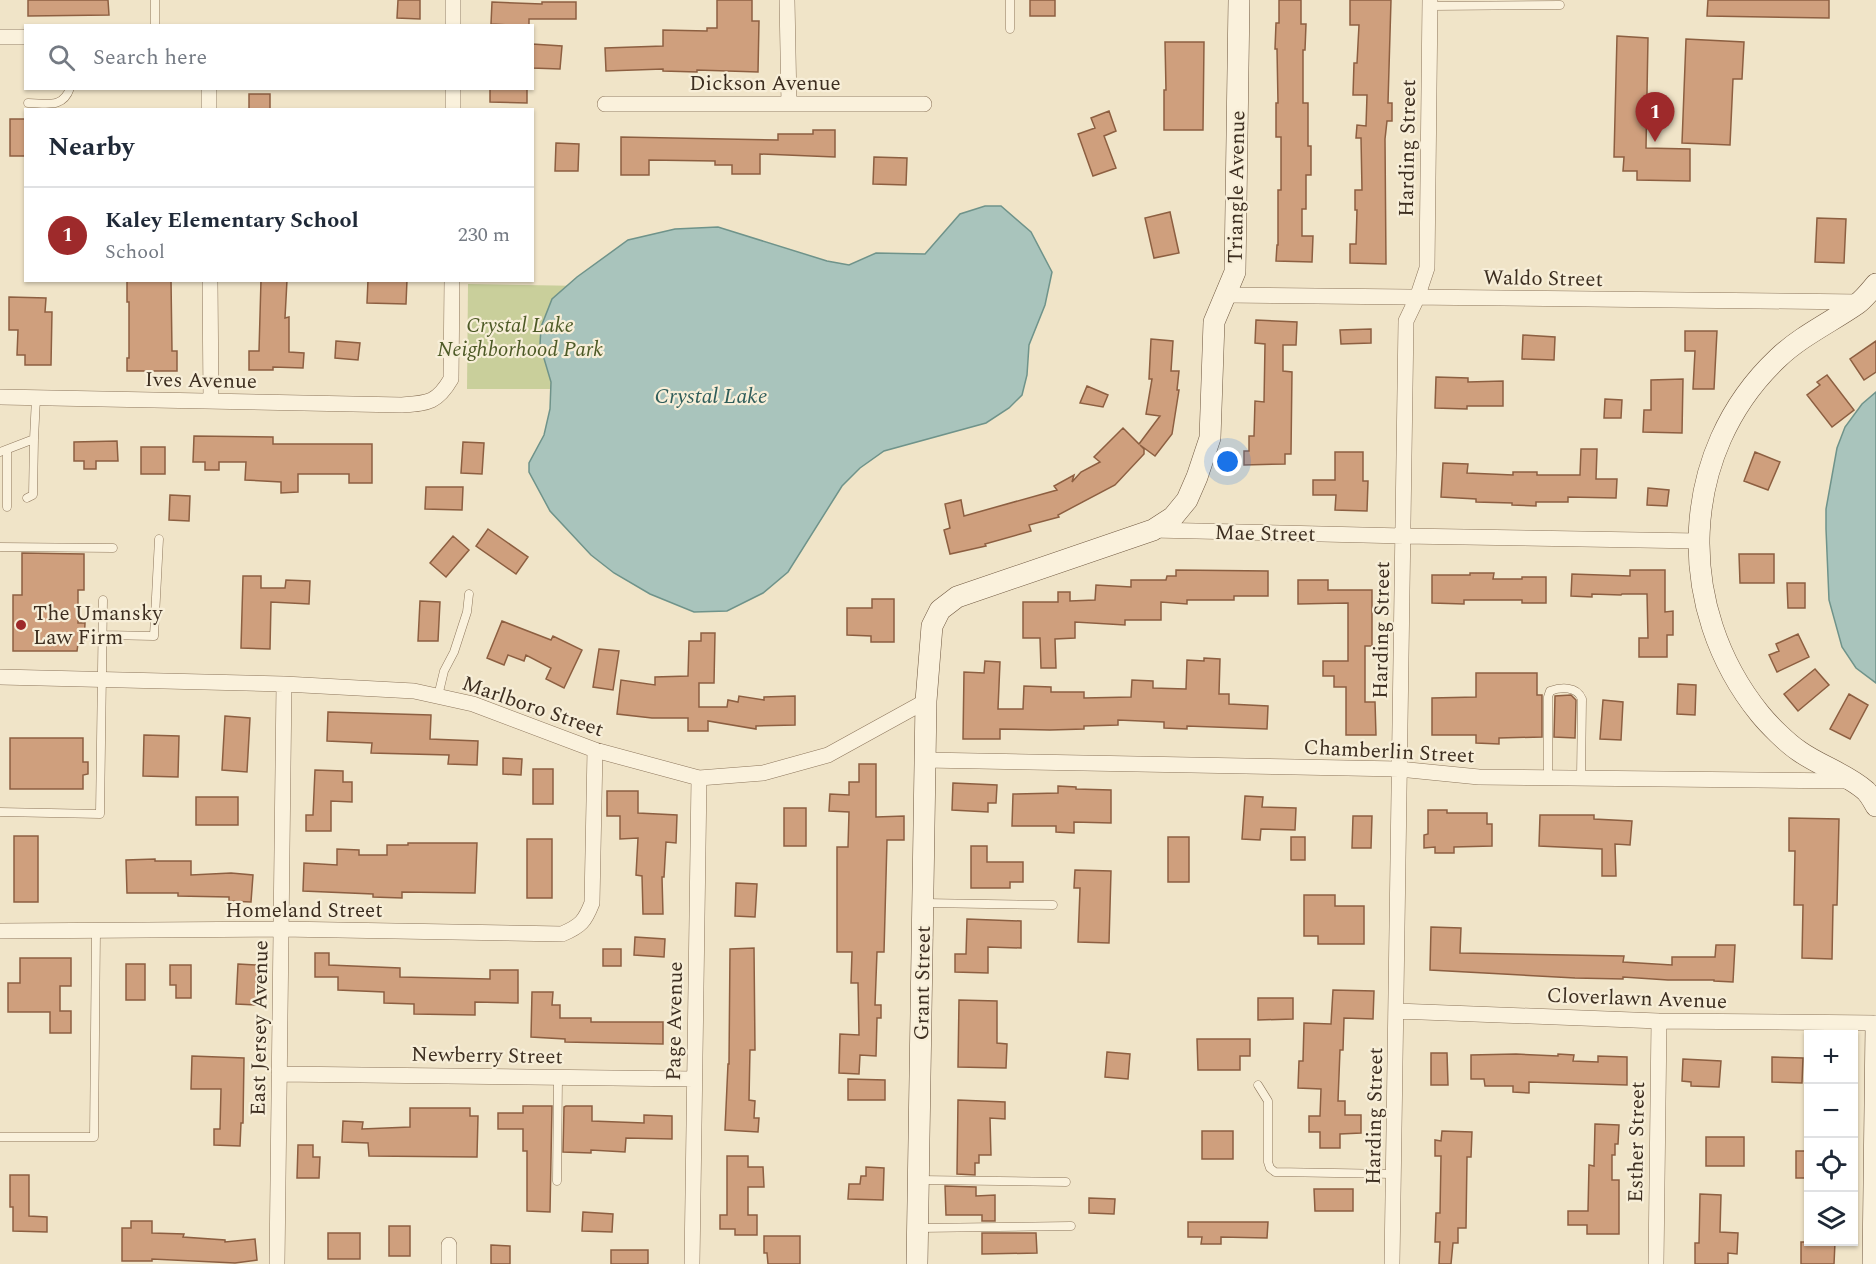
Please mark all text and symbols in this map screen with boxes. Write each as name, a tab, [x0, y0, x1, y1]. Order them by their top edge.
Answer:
search box	[24, 24, 534, 90]
icon: search	[45, 41, 78, 74]
text: Search here	[93, 41, 207, 74]
street label: Dickson Avenue	[689, 68, 841, 100]
street label: Harding Street	[1391, 79, 1425, 217]
pin: 1	[1636, 92, 1674, 142]
street label: Triangle Avenue	[1220, 110, 1254, 264]
text: Nearby	[48, 127, 134, 167]
text: Kaley Elementary School	[105, 204, 359, 237]
text: 1	[62, 220, 73, 250]
text: 230 m	[458, 220, 510, 250]
text: School	[105, 237, 165, 267]
street label: Waldo Street	[1483, 262, 1603, 296]
park label: Crystal Lake Neighborhood Park	[437, 310, 603, 366]
street label: Ives Avenue	[145, 364, 257, 398]
water label: Crystal Lake	[655, 380, 767, 413]
your location	[1213, 447, 1242, 476]
street label: Mae Street	[1214, 517, 1316, 551]
street label: Harding Street	[1365, 561, 1399, 699]
place label: The Umansky Law Firm	[33, 598, 164, 654]
marker: The Umansky Law Firm	[14, 618, 28, 632]
street label: Marlboro Street	[457, 668, 608, 746]
street label: Chamberlin Street	[1303, 732, 1475, 772]
street label: Homeland Street	[225, 895, 383, 927]
street label: Grant Street	[906, 925, 940, 1041]
street label: East Jersey Avenue	[242, 940, 278, 1116]
street label: Page Avenue	[658, 961, 692, 1081]
street label: Cloverlawn Avenue	[1546, 980, 1728, 1018]
map controls	[1804, 1030, 1858, 1246]
button: +	[1804, 1030, 1858, 1084]
street label: Newberry Street	[411, 1039, 563, 1073]
street label: Harding Street	[1358, 1047, 1392, 1185]
street label: Esther Street	[1620, 1081, 1654, 1203]
button: −	[1804, 1084, 1858, 1138]
button: locate	[1804, 1138, 1858, 1192]
button: layers	[1804, 1192, 1858, 1246]

